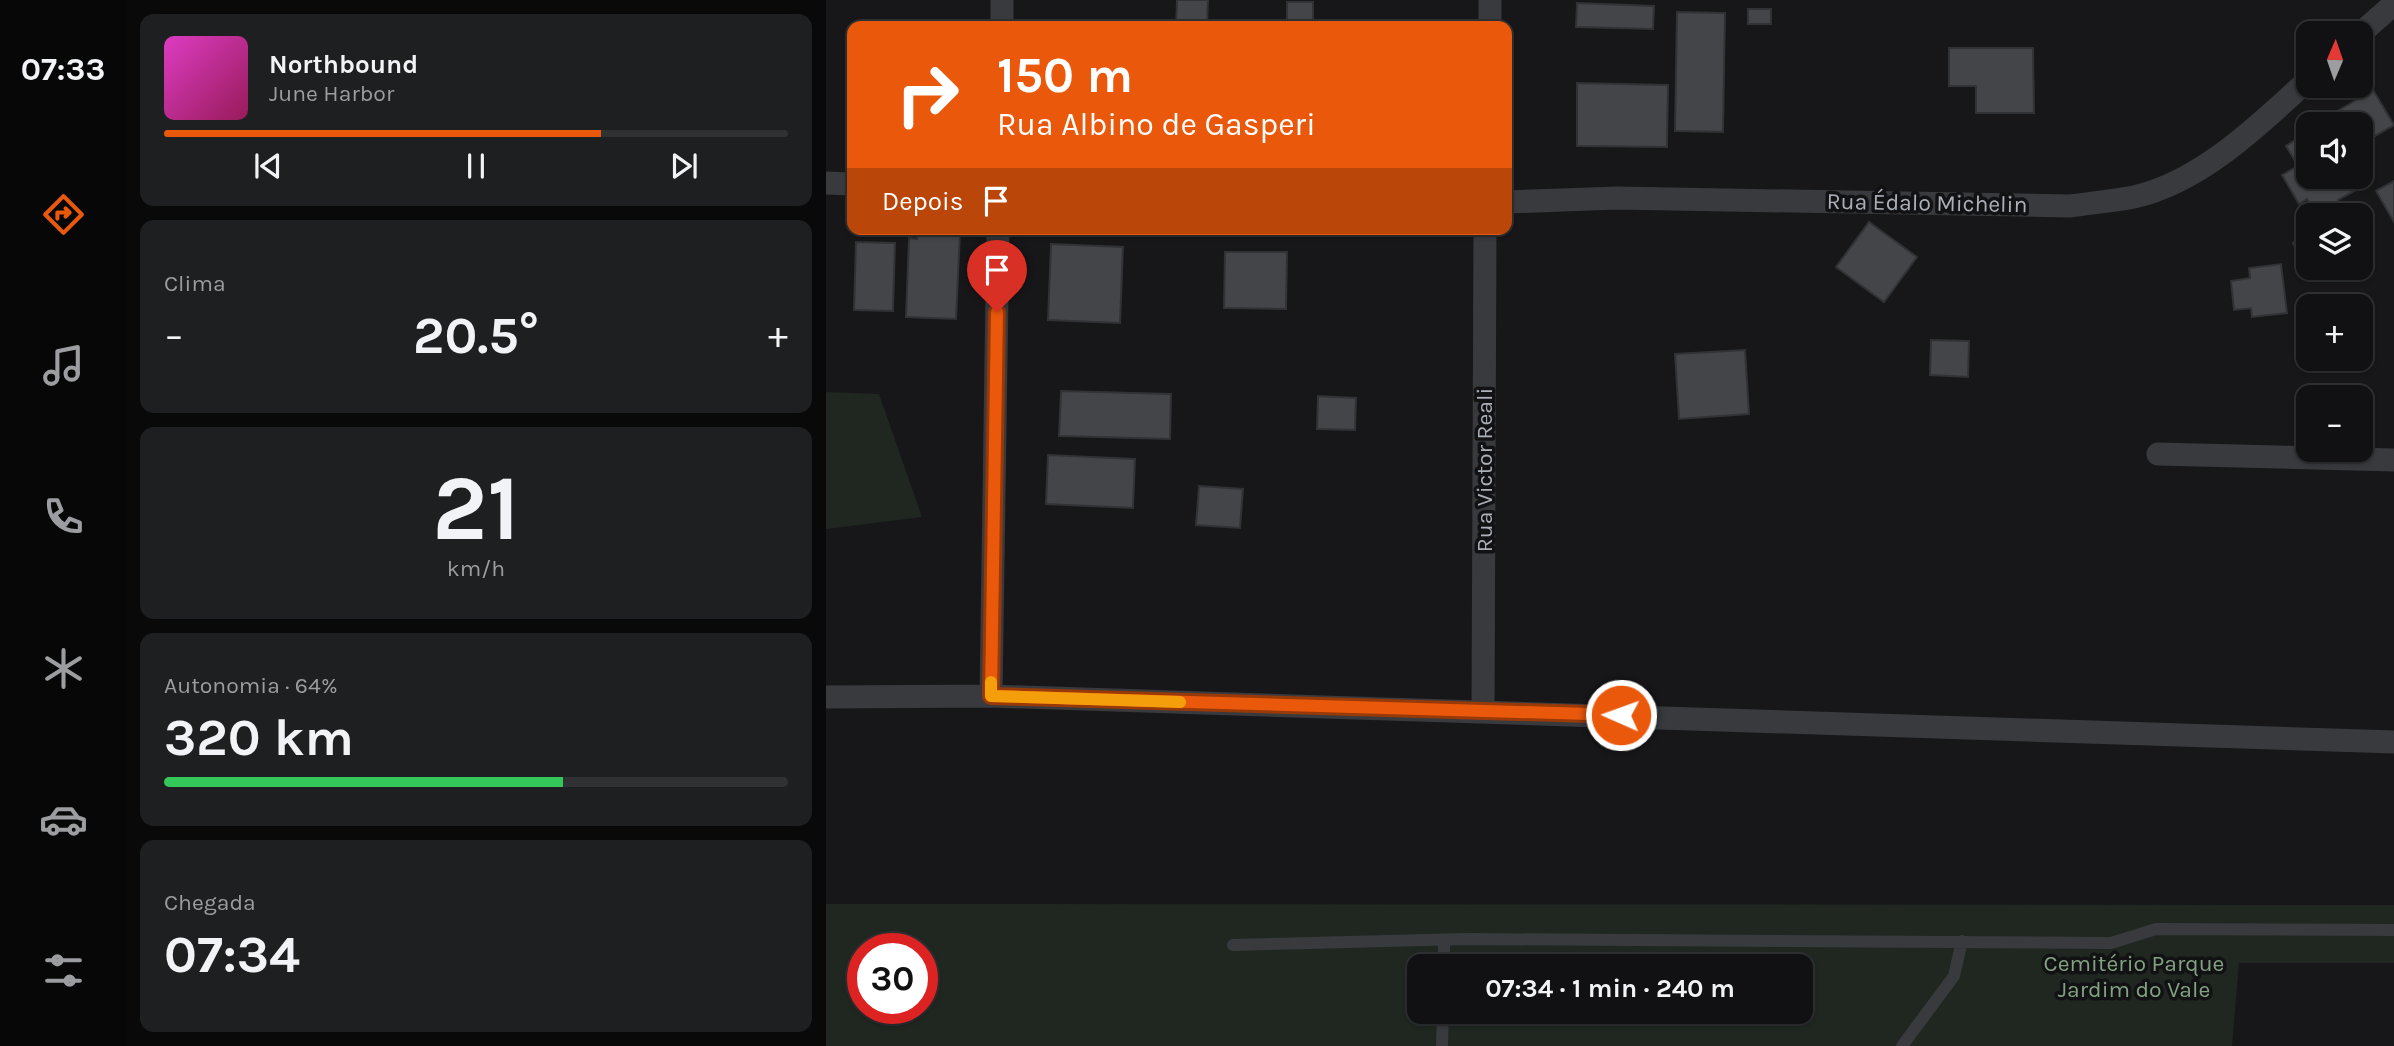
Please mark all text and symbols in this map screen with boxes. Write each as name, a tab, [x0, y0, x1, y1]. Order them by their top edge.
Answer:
north arrow	[2296, 21, 2373, 98]
map controls	[2296, 21, 2373, 462]
text: 150 m	[997, 47, 1133, 104]
text: Northbound	[269, 49, 418, 80]
icon: right	[882, 49, 973, 140]
text: 07:33	[21, 51, 105, 88]
text: June Harbor	[269, 80, 394, 107]
text: Rua Albino de Gasperi	[997, 106, 1316, 143]
button: sound	[2296, 112, 2373, 189]
icon: previous	[249, 147, 287, 185]
icon: pause	[457, 147, 495, 185]
icon: next	[665, 147, 703, 185]
icon: arrive	[977, 182, 1015, 220]
text: Depois	[882, 186, 963, 217]
street label: Rua Édalo Michelin	[1826, 188, 2028, 218]
icon: directions	[39, 190, 88, 239]
button: layers	[2296, 203, 2373, 280]
pin	[967, 240, 1027, 312]
icon: arrive	[978, 251, 1016, 289]
text: Clima	[164, 270, 226, 297]
button: +	[2296, 294, 2373, 371]
text: 20.5°	[413, 305, 539, 366]
text: −	[164, 313, 184, 358]
text: +	[768, 313, 788, 358]
icon: music	[39, 341, 88, 390]
button: −	[2296, 385, 2373, 462]
street label: Rua Victor Reali	[1471, 388, 1498, 552]
text: 21	[432, 456, 520, 562]
icon: phone	[39, 492, 88, 541]
text: km/h	[447, 555, 505, 582]
icon: climate	[39, 644, 88, 693]
text: Autonomia · 64%	[164, 672, 338, 699]
position arrow	[1584, 678, 1658, 752]
text: 320 km	[164, 707, 354, 768]
icon: car	[39, 795, 88, 844]
text: Chegada	[164, 889, 256, 916]
text: 07:34	[164, 924, 300, 985]
speed limit sign: 30	[847, 933, 938, 1024]
icon: filters	[39, 946, 88, 995]
park label: Cemitério Parque Jardim do Vale	[2044, 950, 2224, 1003]
text: 07:34 · 1 min · 240 m	[1485, 973, 1735, 1004]

